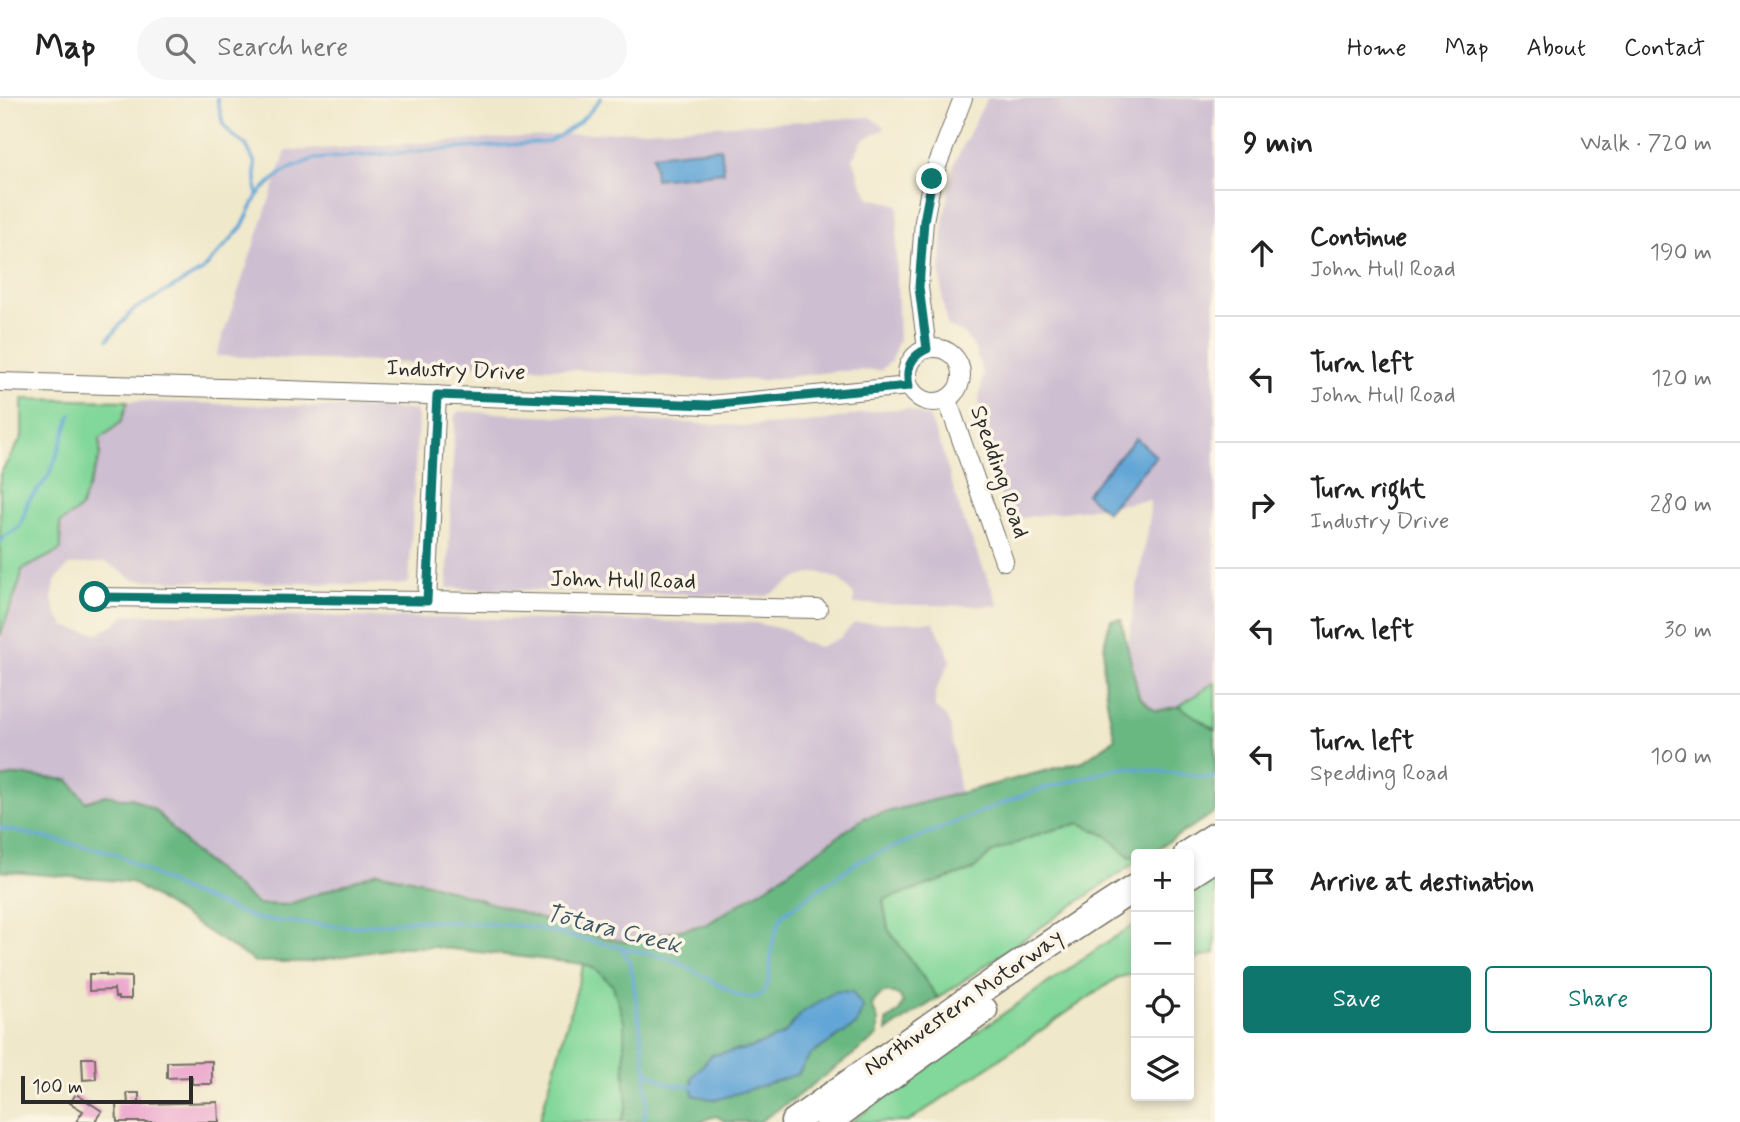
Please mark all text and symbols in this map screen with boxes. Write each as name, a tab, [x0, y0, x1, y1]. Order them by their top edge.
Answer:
search box	[137, 17, 627, 80]
text: Map	[35, 26, 95, 70]
icon: search	[161, 29, 199, 67]
text: Search here	[217, 31, 348, 65]
text: Home	[1347, 33, 1407, 64]
text: Map	[1445, 33, 1489, 64]
text: About	[1527, 33, 1586, 64]
text: Contact	[1624, 33, 1705, 64]
text: 9 min	[1243, 124, 1313, 163]
text: Walk · 720 m	[1580, 129, 1712, 159]
route end	[916, 163, 947, 194]
text: Continue	[1310, 221, 1407, 255]
icon: ahead	[1243, 234, 1281, 272]
text: 190 m	[1650, 238, 1712, 268]
text: John Hull Road	[1310, 255, 1456, 285]
text: Turn left	[1310, 347, 1414, 381]
street label: Industry Drive	[386, 354, 526, 388]
icon: left	[1243, 360, 1281, 398]
text: 120 m	[1651, 364, 1712, 394]
text: John Hull Road	[1310, 381, 1456, 411]
street label: Spedding Road	[960, 402, 1036, 543]
text: Turn right	[1310, 473, 1426, 507]
icon: right	[1243, 486, 1281, 524]
text: 280 m	[1650, 490, 1712, 520]
text: Industry Drive	[1310, 507, 1449, 537]
street label: John Hull Road	[550, 565, 696, 597]
route start	[79, 581, 110, 612]
icon: left	[1243, 612, 1281, 650]
text: Turn left	[1310, 614, 1414, 648]
text: 30 m	[1664, 616, 1712, 646]
text: Turn left	[1310, 725, 1414, 759]
icon: left	[1243, 738, 1281, 776]
text: 100 m	[1650, 742, 1712, 772]
text: Spedding Road	[1310, 759, 1448, 789]
map controls	[1131, 849, 1194, 1101]
button: +	[1131, 849, 1194, 912]
icon: arrive	[1243, 864, 1281, 902]
text: Arrive at destination	[1310, 866, 1534, 900]
water label: Tōtara Creek	[542, 898, 685, 962]
button: −	[1131, 912, 1194, 975]
street label: Northwestern Motorway	[858, 923, 1070, 1083]
button: Save	[1243, 966, 1471, 1033]
button: Share	[1485, 966, 1712, 1033]
button: locate	[1131, 975, 1194, 1038]
button: layers	[1131, 1038, 1194, 1101]
scale bar	[21, 1073, 192, 1105]
text: 100 m	[32, 1075, 83, 1100]

